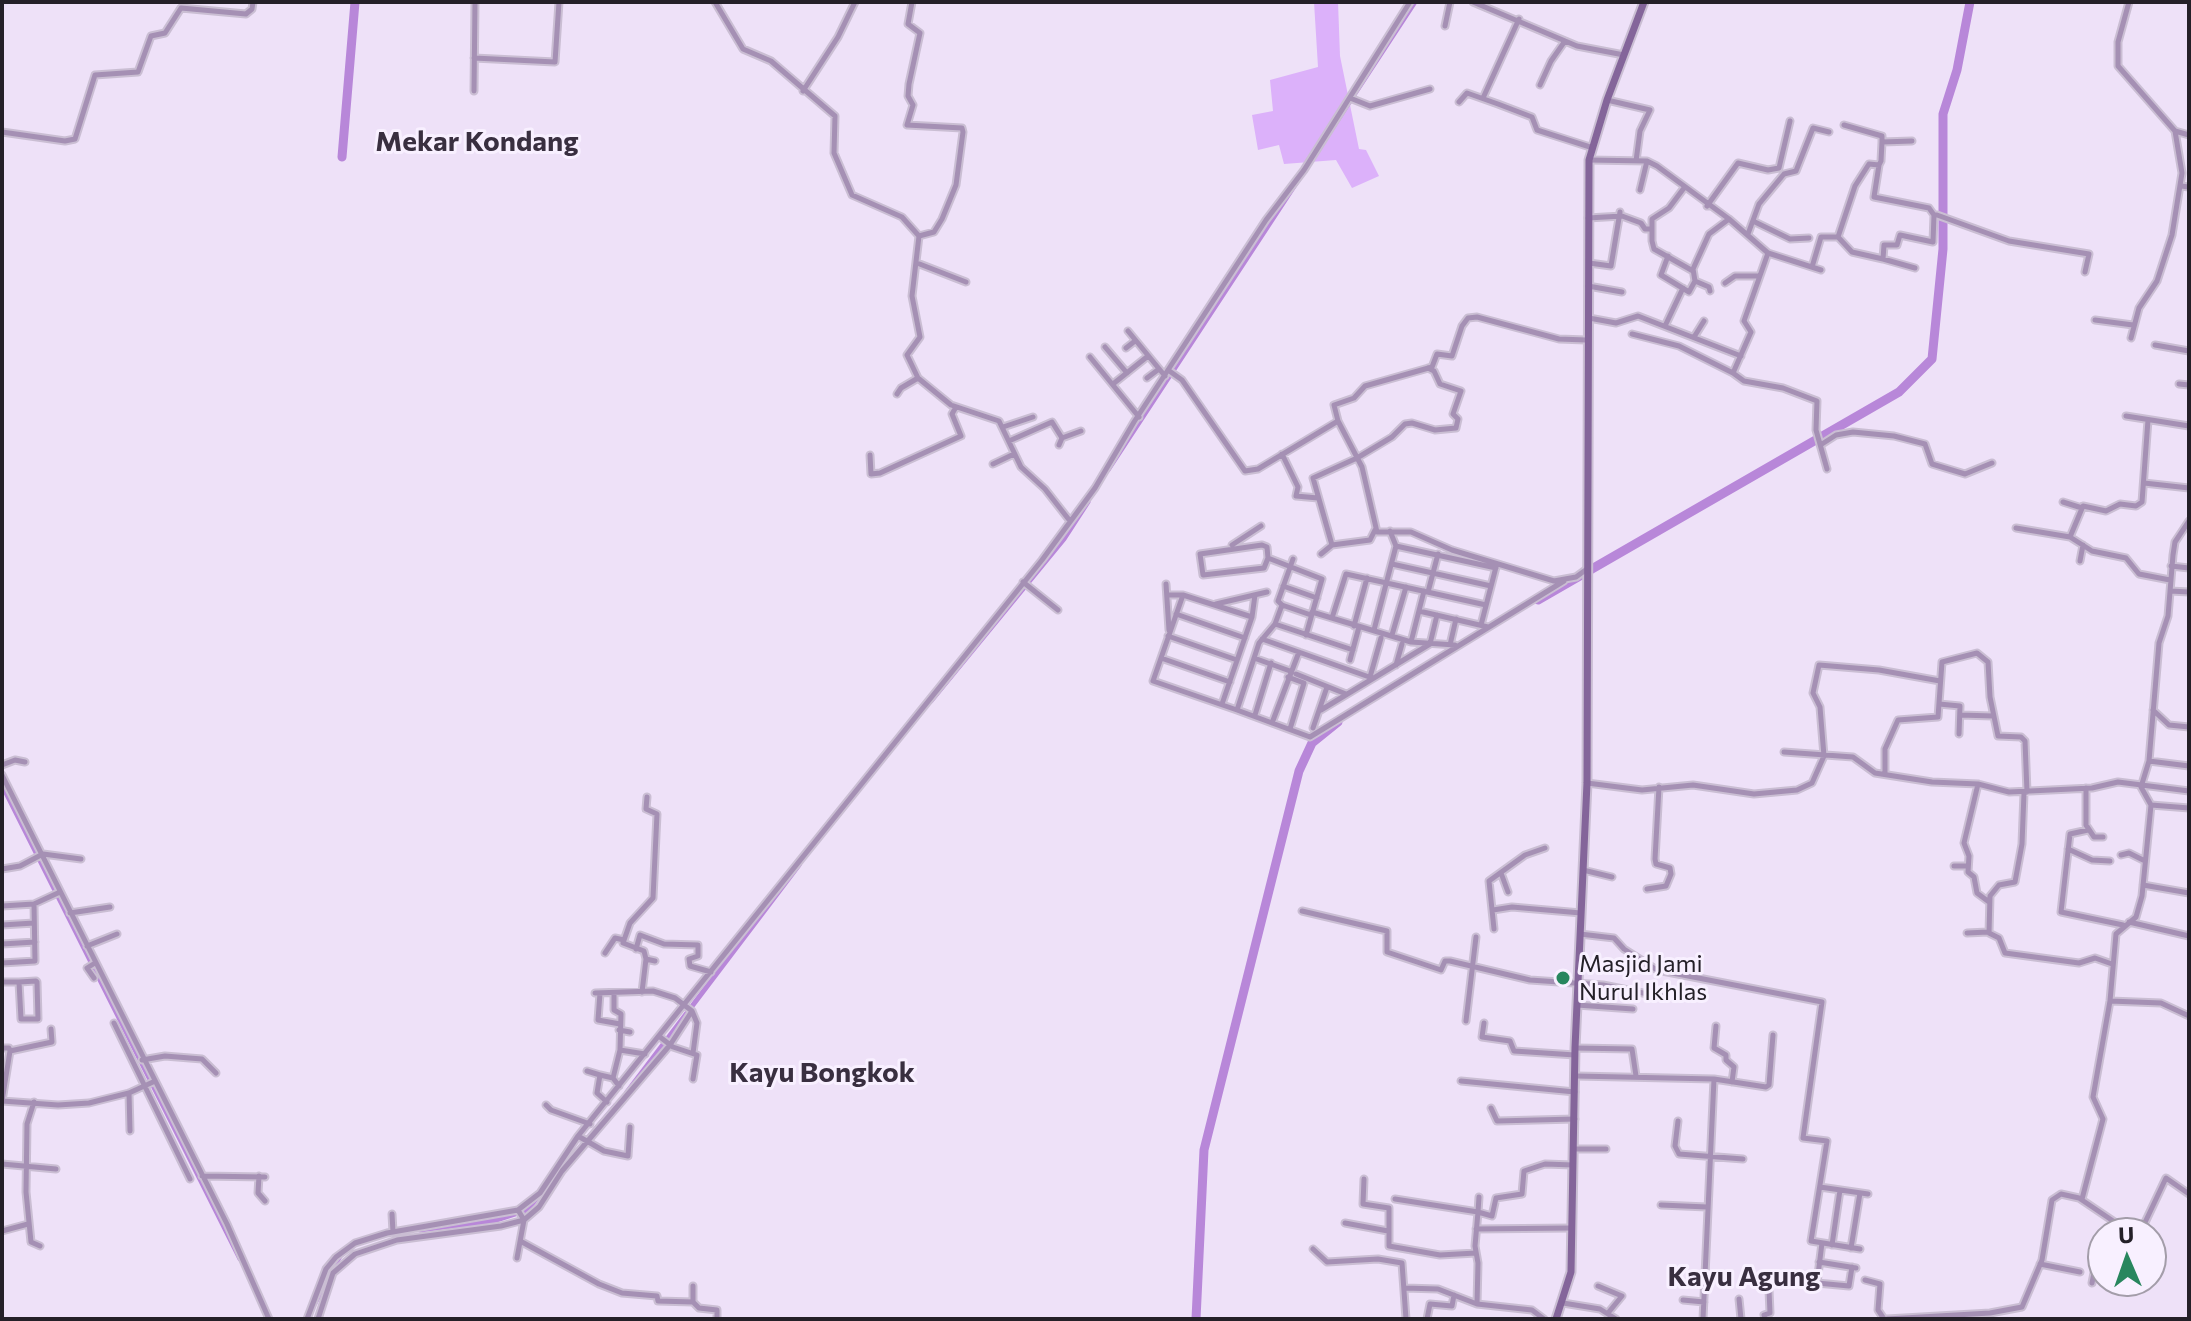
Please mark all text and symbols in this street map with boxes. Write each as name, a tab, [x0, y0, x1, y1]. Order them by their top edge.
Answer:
district label: Mekar Kondang	[375, 125, 579, 159]
place label: Masjid Jami Nurul Ikhlas	[1579, 950, 1707, 1006]
marker: Masjid Jami Nurul Ikhlas	[1554, 969, 1572, 987]
district label: Kayu Bongkok	[729, 1056, 915, 1090]
north arrow	[2087, 1217, 2167, 1297]
text: U	[2118, 1221, 2135, 1248]
district label: Kayu Agung	[1668, 1260, 1820, 1294]

